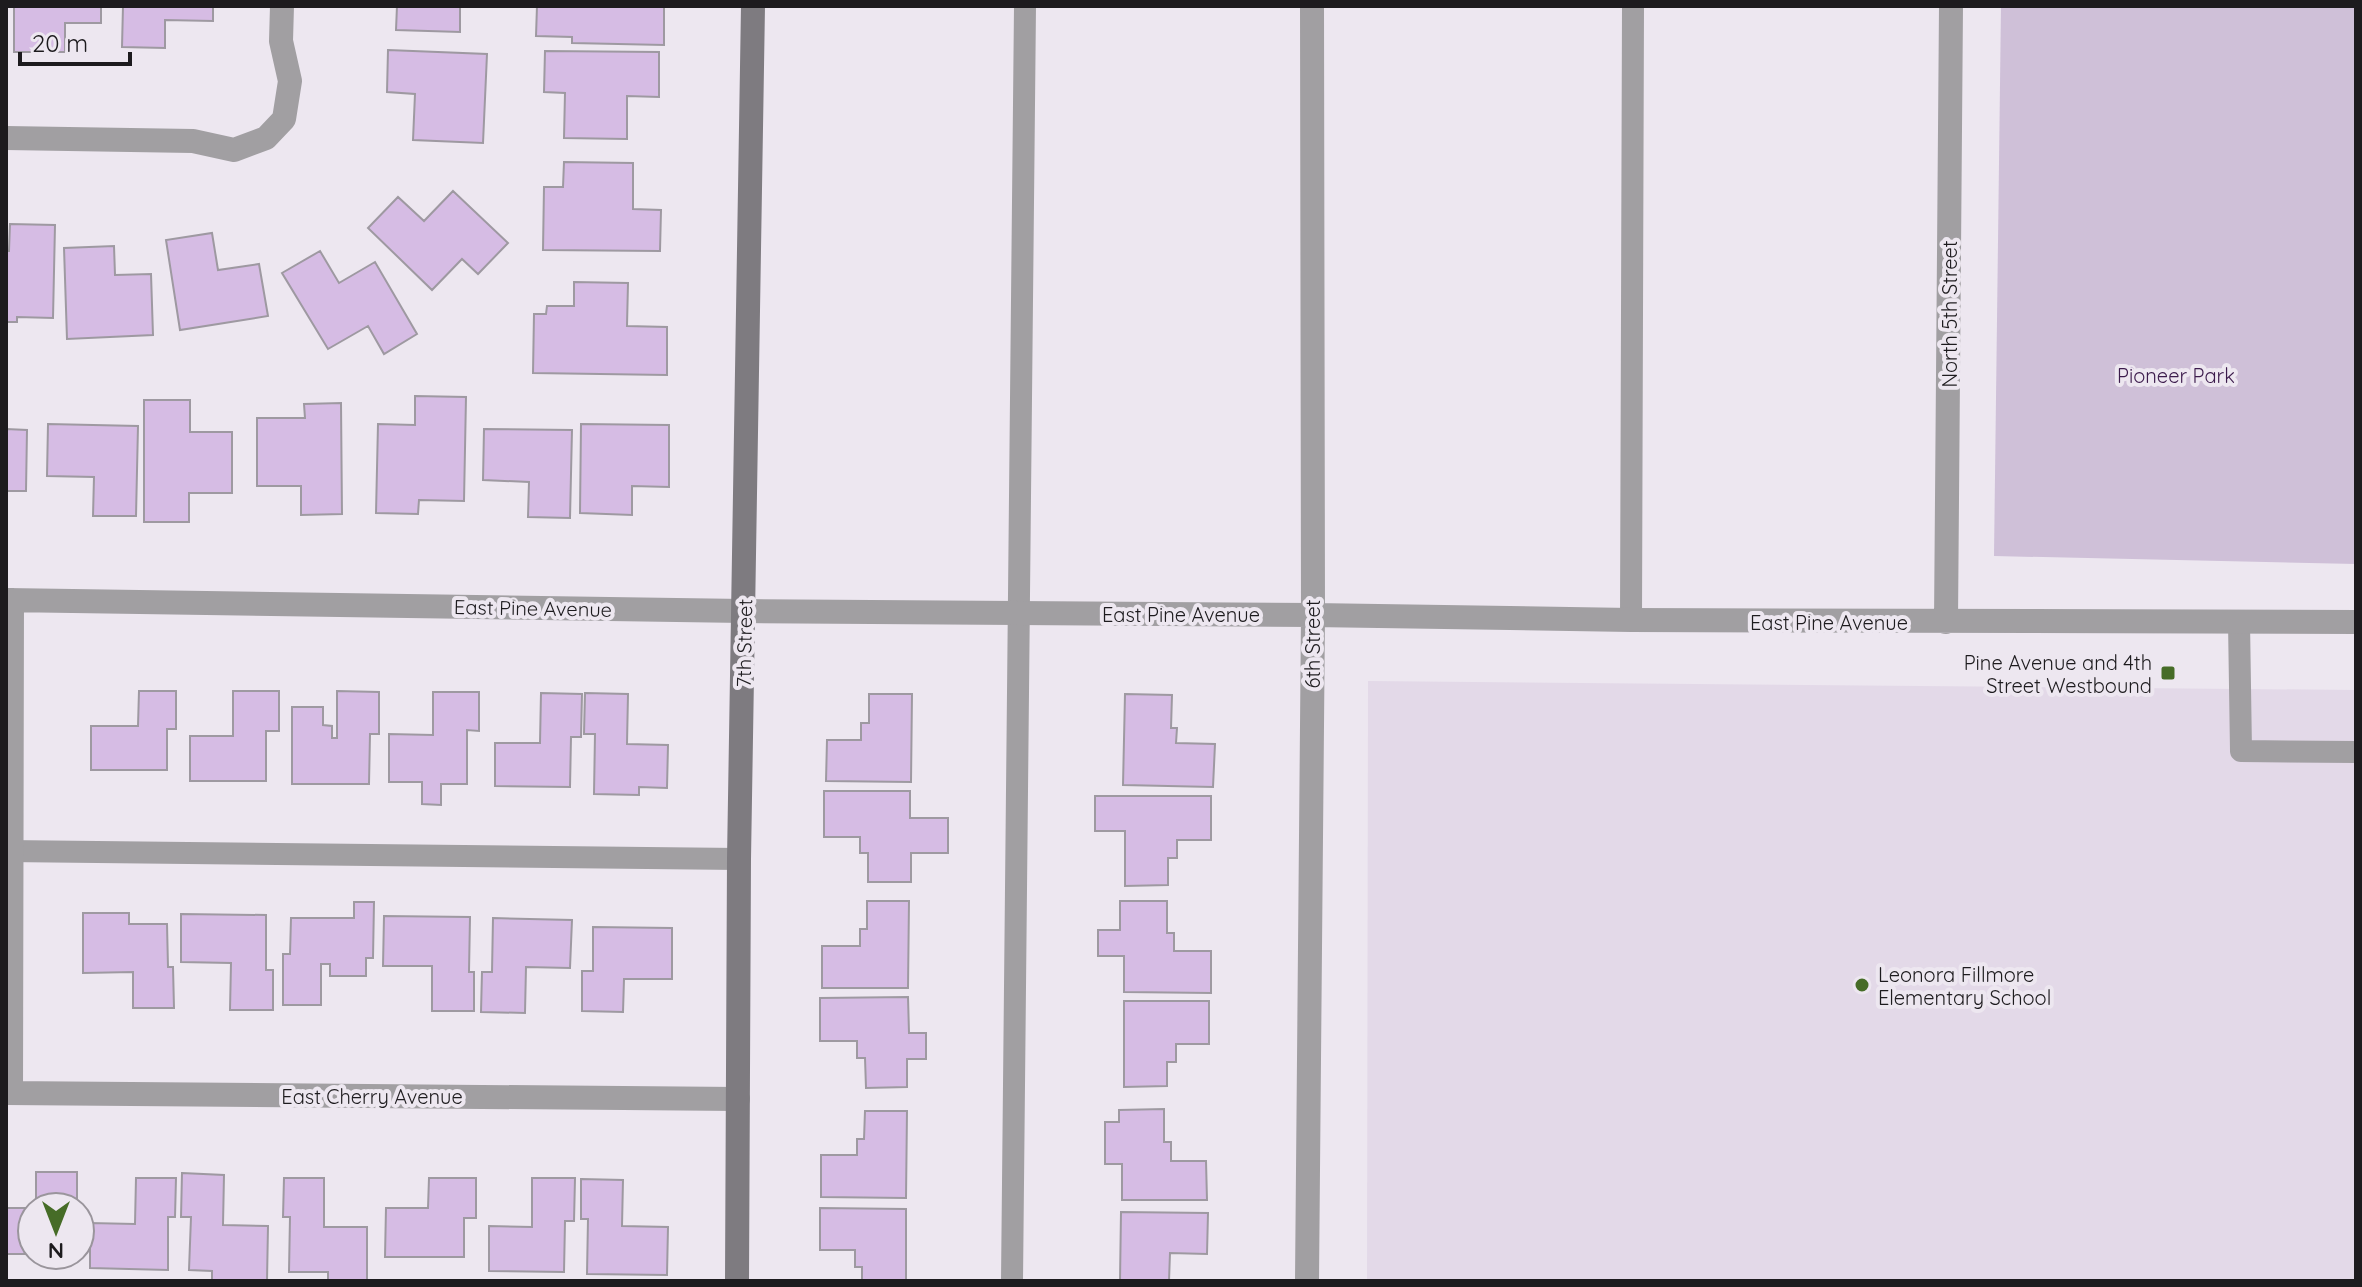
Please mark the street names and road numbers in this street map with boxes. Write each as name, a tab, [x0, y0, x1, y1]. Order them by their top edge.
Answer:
street label: North 5th Street	[1937, 240, 1962, 388]
street label: East Pine Avenue	[454, 594, 612, 622]
street label: 7th Street	[731, 598, 757, 687]
street label: 6th Street	[1300, 599, 1325, 689]
street label: East Pine Avenue	[1102, 602, 1260, 627]
street label: East Pine Avenue	[1750, 610, 1908, 635]
street label: East Cherry Avenue	[281, 1084, 463, 1109]

